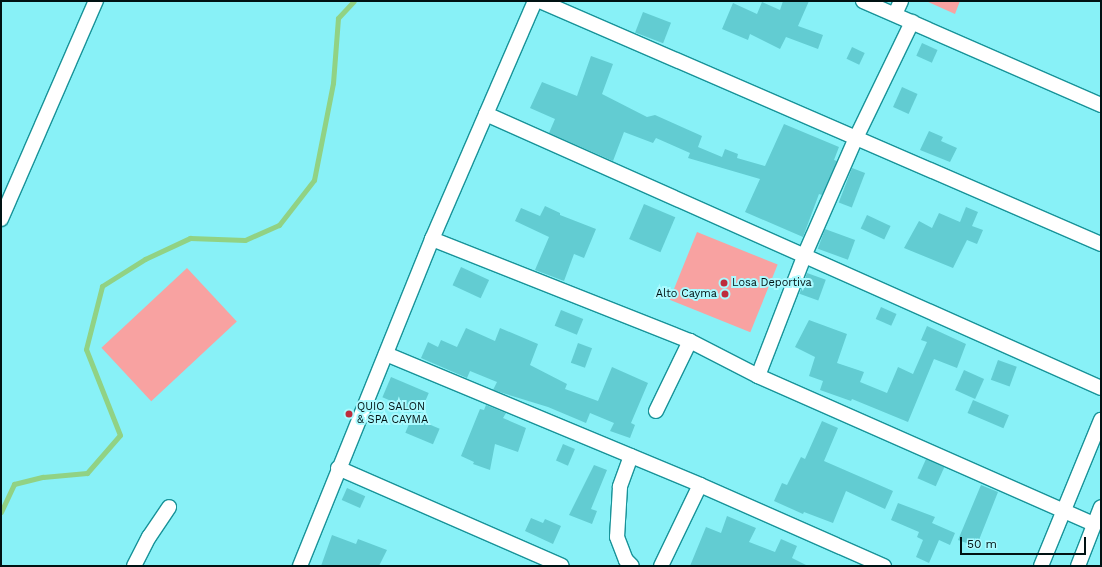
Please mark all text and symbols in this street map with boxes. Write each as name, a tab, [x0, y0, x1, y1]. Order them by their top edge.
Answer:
place label: Losa Deportiva	[732, 276, 812, 290]
marker: Losa Deportiva	[719, 278, 729, 288]
place label: Alto Cayma	[656, 287, 717, 301]
marker: Alto Cayma	[720, 289, 730, 299]
place label: QUIO SALON & SPA CAYMA	[357, 401, 429, 427]
marker: QUIO SALON & SPA CAYMA	[344, 409, 354, 419]
scale bar	[962, 529, 1088, 555]
text: 50 m	[967, 537, 997, 551]

